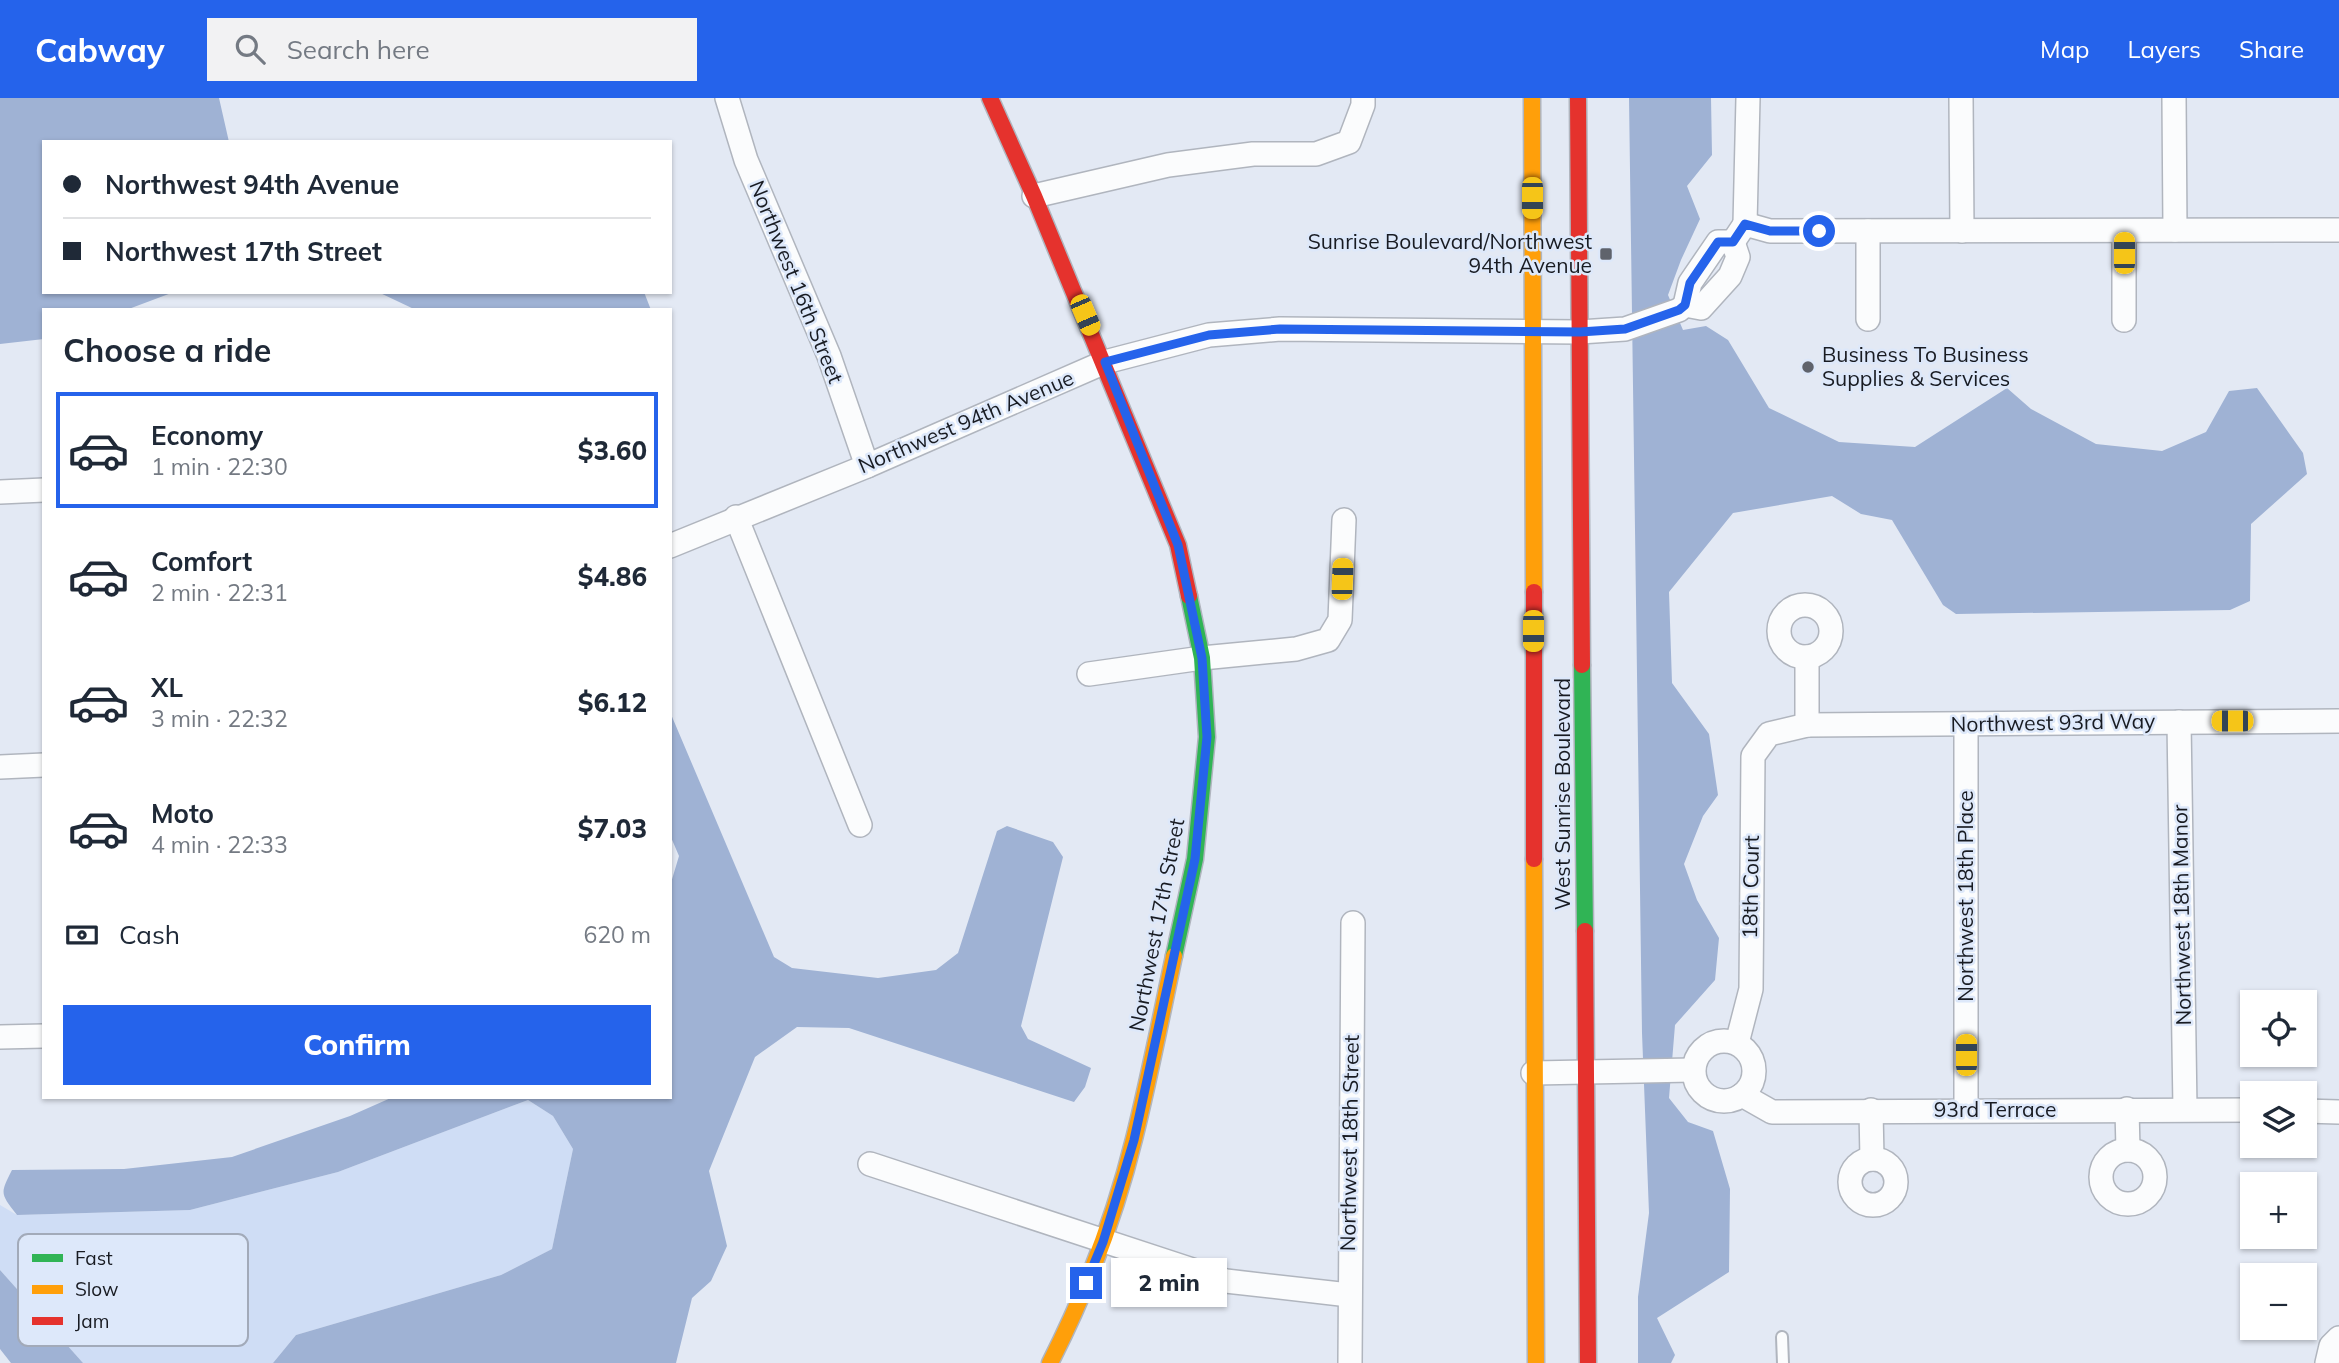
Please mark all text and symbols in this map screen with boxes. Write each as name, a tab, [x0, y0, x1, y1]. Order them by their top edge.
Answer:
search box	[207, 18, 697, 81]
text: Cabway	[35, 29, 165, 70]
icon: search	[231, 30, 269, 68]
text: Search here	[287, 33, 430, 66]
text: Map	[2040, 34, 2089, 64]
text: Layers	[2127, 34, 2201, 64]
text: Share	[2239, 34, 2304, 64]
text: Northwest 94th Avenue	[105, 168, 399, 201]
street label: Northwest 16th Street	[744, 176, 850, 387]
car	[1522, 177, 1543, 219]
route start	[1803, 215, 1835, 247]
place label: Sunrise Boulevard/Northwest 94th Avenue	[1308, 228, 1592, 278]
car	[2114, 232, 2135, 274]
text: Northwest 17th Street	[105, 235, 382, 268]
marker: Sunrise Boulevard/Northwest 94th Avenue	[1598, 246, 1614, 262]
car	[1068, 292, 1103, 338]
text: Choose a ride	[63, 330, 271, 370]
place label: Business To Business Supplies & Services	[1822, 341, 2029, 391]
marker: Business To Business Supplies & Services	[1800, 359, 1816, 375]
street label: Northwest 94th Avenue	[854, 364, 1077, 478]
icon: car	[67, 419, 130, 482]
text: Economy	[151, 419, 263, 452]
text: $3.60	[578, 434, 647, 467]
text: 1 min · 22:30	[151, 452, 288, 481]
icon: car	[67, 545, 130, 608]
text: Comfort	[151, 545, 252, 578]
car	[1331, 558, 1354, 600]
text: $4.86	[578, 560, 647, 593]
text: 2 min · 22:31	[151, 578, 288, 607]
car	[1523, 610, 1544, 652]
icon: car	[67, 671, 130, 734]
text: XL	[151, 671, 183, 704]
street label: West Sunrise Boulevard	[1549, 678, 1575, 910]
text: $6.12	[578, 686, 647, 719]
text: 3 min · 22:32	[151, 704, 288, 733]
street label: Northwest 93rd Way	[1950, 707, 2156, 737]
car	[2212, 711, 2254, 732]
street label: Northwest 18th Place	[1952, 790, 1978, 1002]
icon: car	[67, 797, 130, 860]
text: Moto	[151, 797, 214, 830]
street label: Northwest 18th Manor	[2166, 804, 2196, 1026]
text: $7.03	[578, 812, 647, 845]
street label: Northwest 17th Street	[1123, 816, 1189, 1034]
text: 4 min · 22:33	[151, 830, 288, 859]
street label: 18th Court	[1736, 835, 1764, 939]
icon: cash	[63, 916, 101, 954]
text: Cash	[119, 918, 180, 951]
text: 620 m	[583, 920, 651, 949]
map controls	[2240, 990, 2317, 1340]
button: locate	[2240, 990, 2317, 1067]
button: Confirm	[63, 1005, 651, 1085]
car	[1956, 1034, 1977, 1076]
street label: Northwest 18th Street	[1334, 1035, 1364, 1251]
button: layers	[2240, 1081, 2317, 1158]
street label: 93rd Terrace	[1934, 1096, 2056, 1122]
button: +	[2240, 1172, 2317, 1249]
legend	[18, 1234, 248, 1346]
text: Fast	[75, 1246, 113, 1270]
callout: 2 min	[1110, 1258, 1226, 1308]
button: −	[2240, 1263, 2317, 1340]
route end	[1070, 1267, 1102, 1299]
text: 2 min	[1138, 1268, 1200, 1297]
text: Slow	[75, 1277, 119, 1301]
text: Jam	[75, 1309, 109, 1333]

